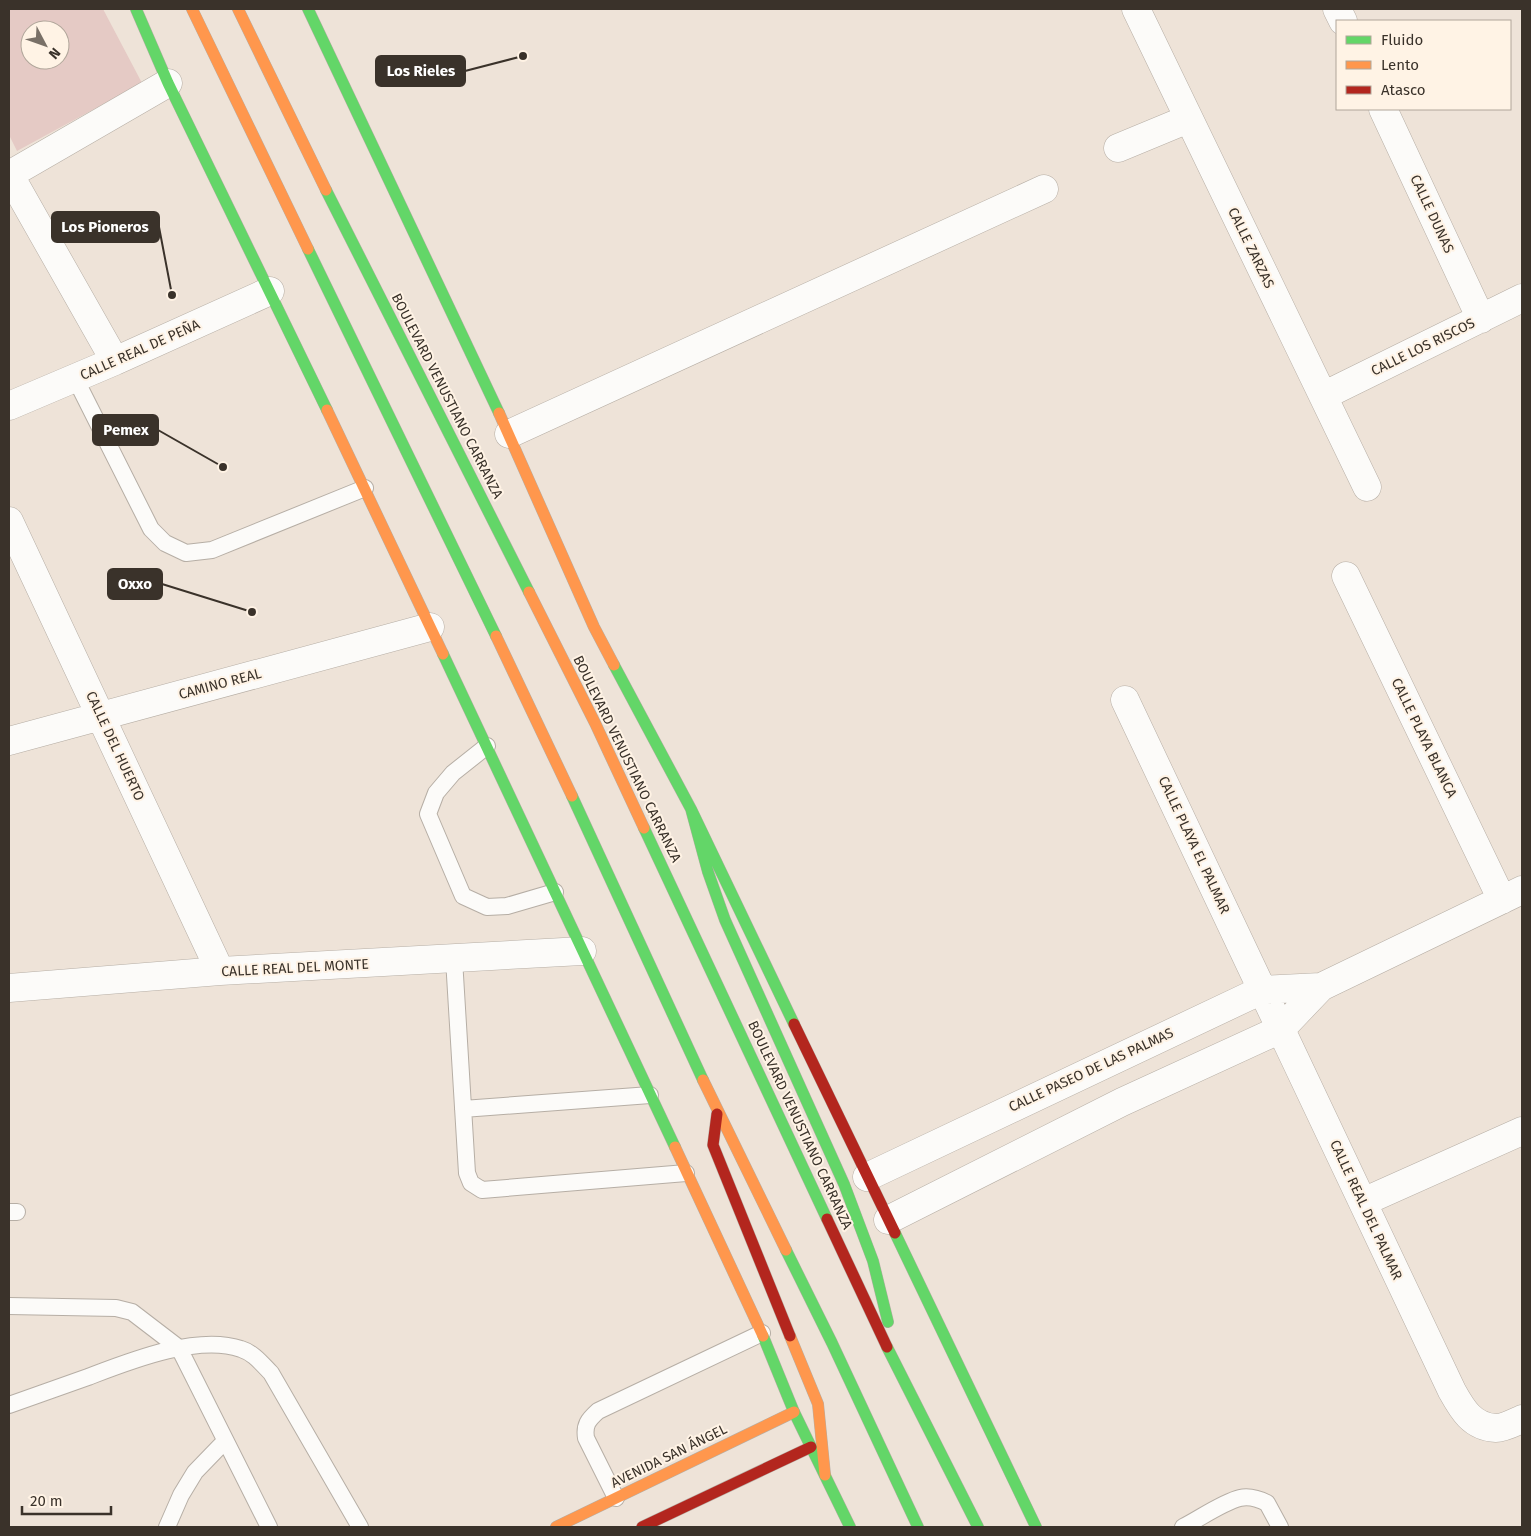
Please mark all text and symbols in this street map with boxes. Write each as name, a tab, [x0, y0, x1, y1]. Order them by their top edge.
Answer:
north arrow	[20, 20, 70, 70]
legend	[1336, 20, 1511, 110]
text: Fluido	[1381, 31, 1423, 49]
text: N	[45, 44, 64, 62]
callout: Los Rieles	[376, 56, 465, 86]
text: Lento	[1381, 56, 1419, 74]
text: Los Rieles	[387, 62, 455, 80]
text: Atasco	[1381, 81, 1426, 99]
street label: CALLE DUNAS	[1406, 172, 1458, 256]
street label: CALLE ZARZAS	[1224, 205, 1278, 291]
callout: Los Pioneros	[52, 212, 159, 242]
text: Los Pioneros	[61, 218, 149, 236]
street label: BOULEVARD VENUSTIANO CARRANZA	[388, 291, 506, 501]
street label: CALLE LOS RISCOS	[1368, 314, 1478, 380]
street label: CALLE REAL DE PEÑA	[78, 316, 202, 384]
callout: Pemex	[93, 415, 158, 445]
text: Pemex	[103, 421, 149, 439]
callout: Oxxo	[108, 569, 162, 599]
text: Oxxo	[118, 575, 152, 593]
street label: BOULEVARD VENUSTIANO CARRANZA	[569, 653, 685, 865]
street label: CAMINO REAL	[177, 665, 263, 703]
street label: CALLE PLAYA BLANCA	[1388, 675, 1460, 801]
street label: CALLE DEL HUERTO	[82, 688, 148, 804]
street label: CALLE PLAYA EL PALMAR	[1155, 773, 1234, 917]
street label: CALLE REAL DEL MONTE	[221, 956, 369, 980]
street label: BOULEVARD VENUSTIANO CARRANZA	[744, 1018, 856, 1232]
street label: CALLE PASEO DE LAS PALMAS	[1006, 1024, 1176, 1116]
street label: CALLE REAL DEL PALMAR	[1326, 1137, 1406, 1283]
street label: AVENIDA SAN ÁNGEL	[608, 1420, 730, 1492]
scale bar	[22, 1484, 111, 1516]
text: 20 m	[30, 1492, 63, 1510]

